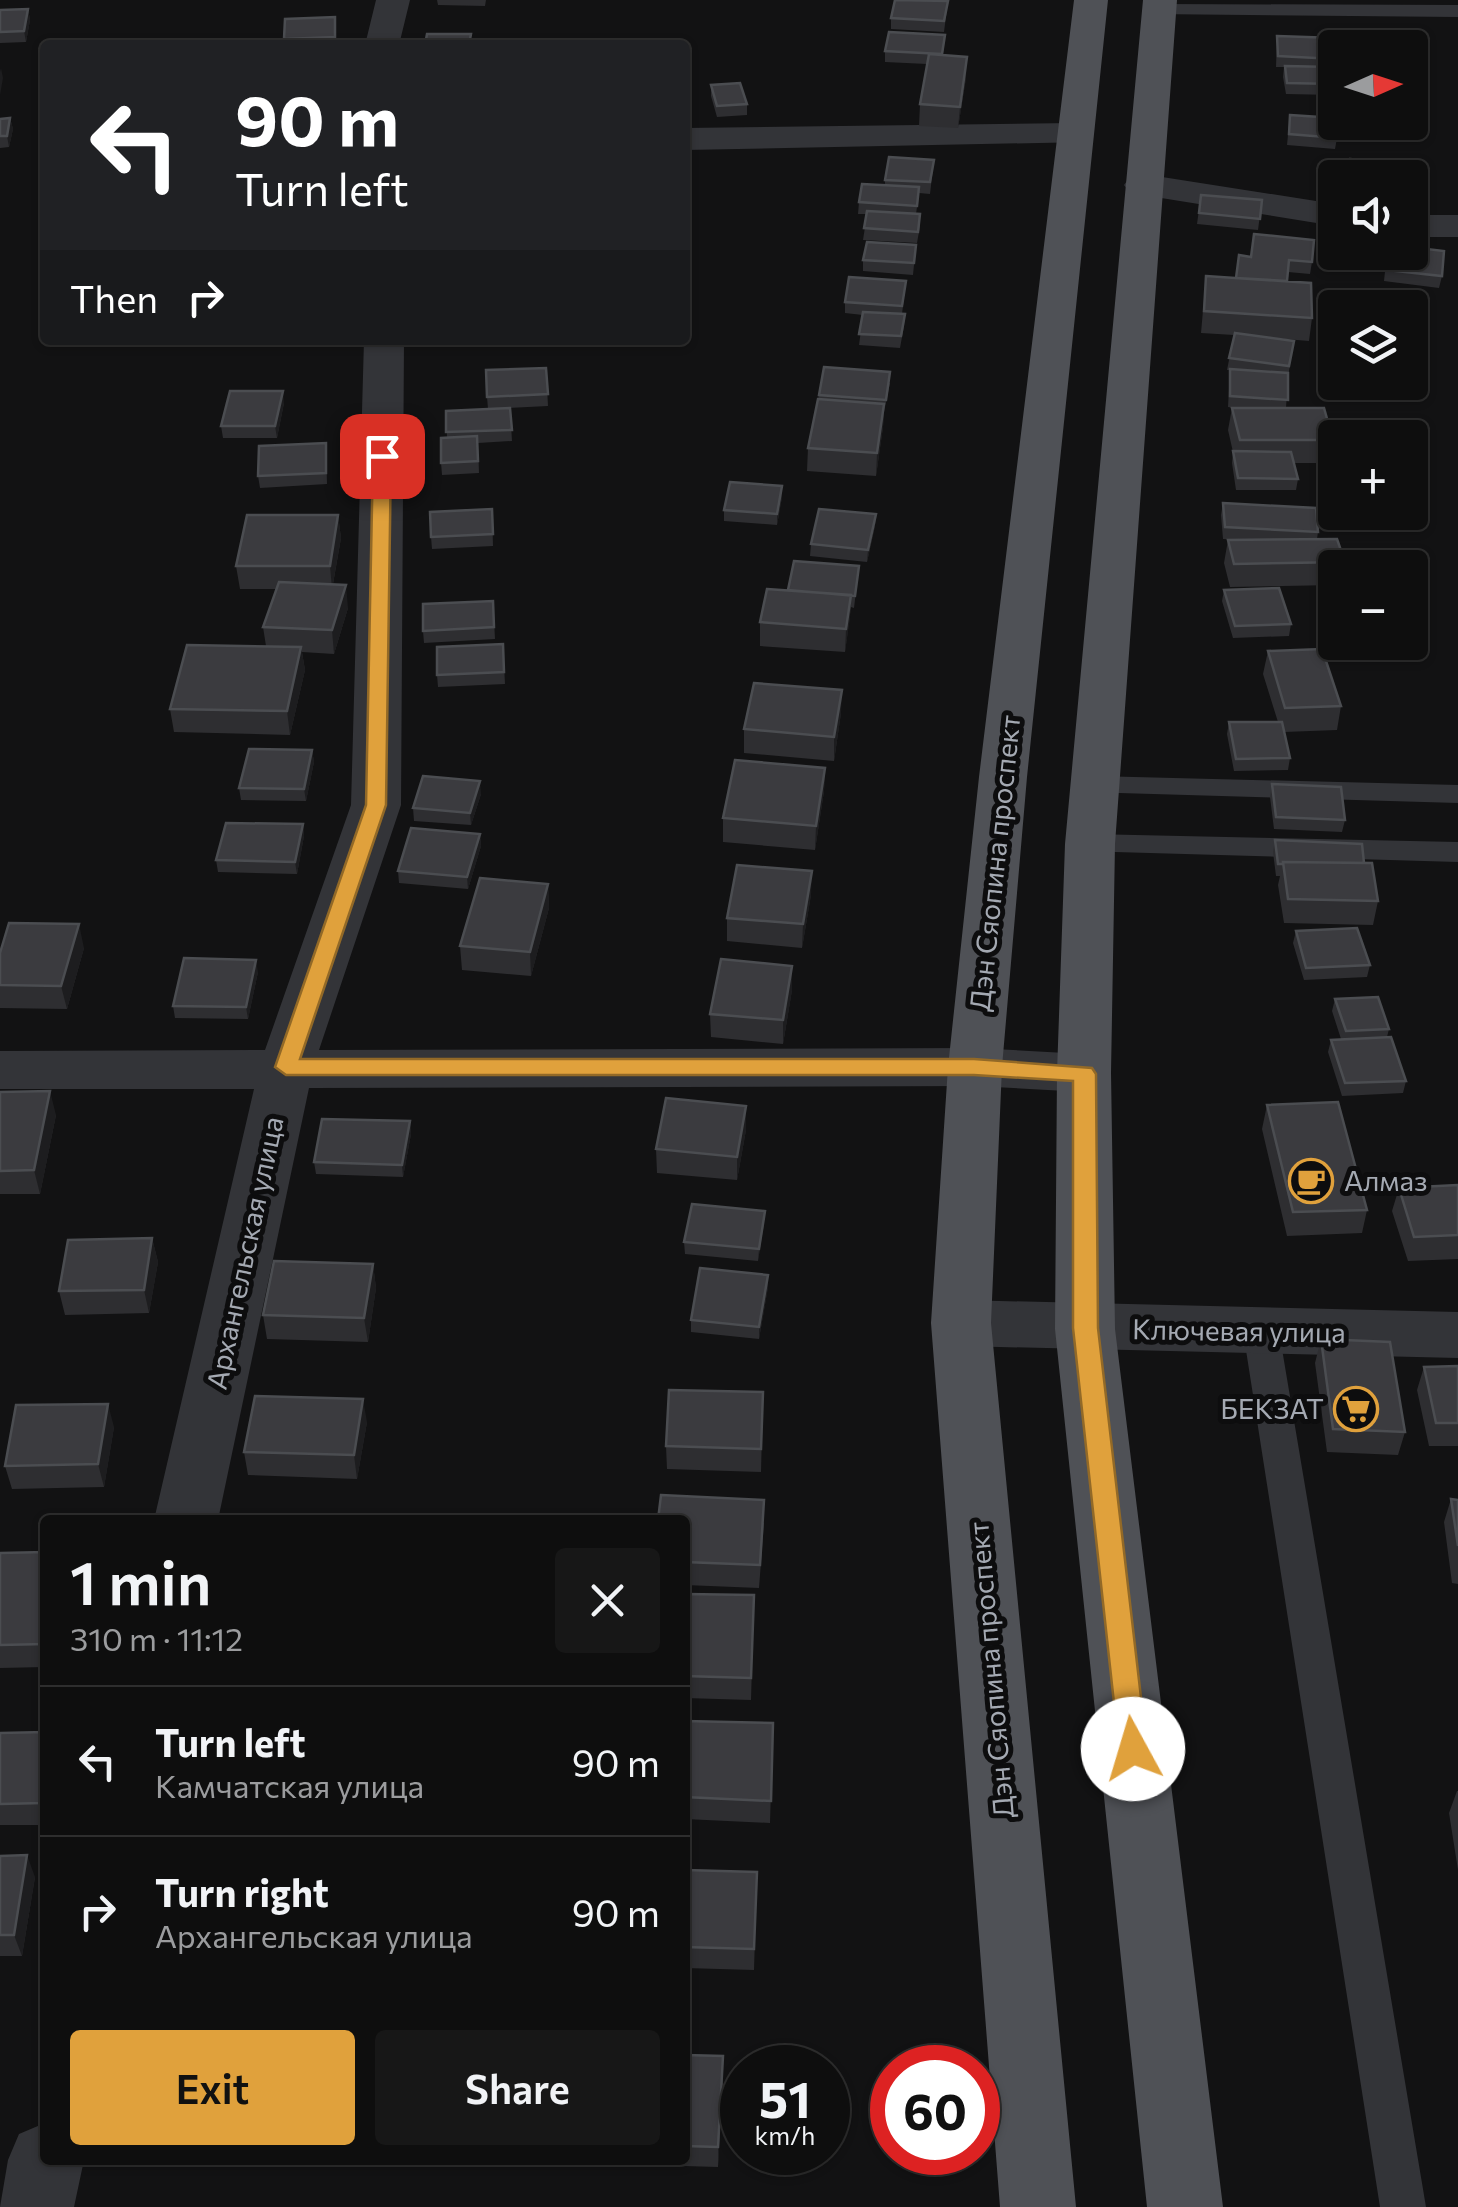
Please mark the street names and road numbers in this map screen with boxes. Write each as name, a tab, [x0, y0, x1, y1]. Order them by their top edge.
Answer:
street label: Дэн Сяопина проспект	[962, 713, 1026, 1013]
street label: Архангельская улица	[199, 1113, 290, 1392]
street label: Ключевая улица	[1132, 1311, 1346, 1349]
street label: Дэн Сяопина проспект	[960, 1520, 1020, 1820]

